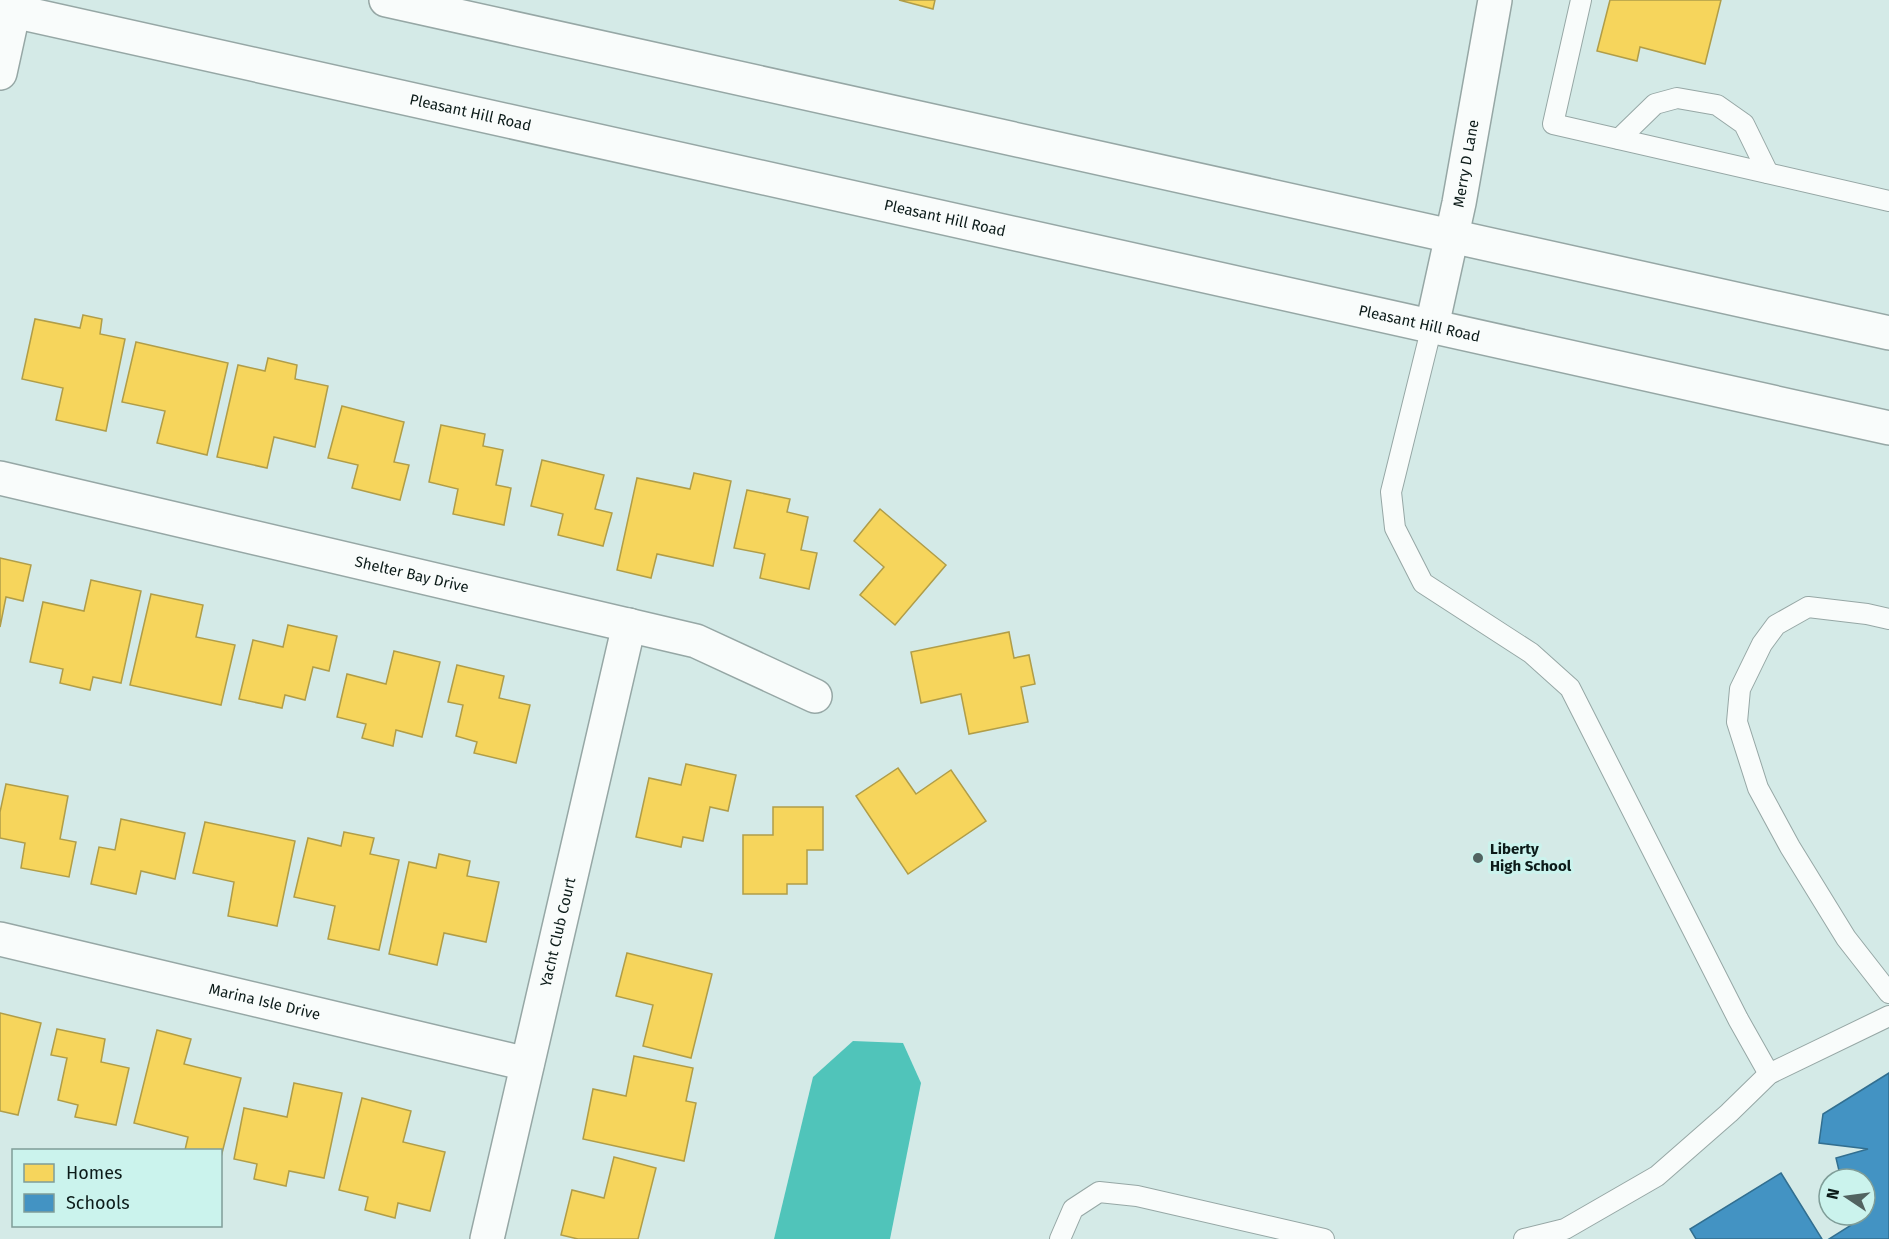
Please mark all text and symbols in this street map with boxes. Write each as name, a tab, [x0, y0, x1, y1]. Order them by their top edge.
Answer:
street label: Pleasant Hill Road	[408, 90, 533, 135]
street label: Merry D Lane	[1449, 118, 1483, 209]
street label: Pleasant Hill Road	[882, 196, 1007, 240]
street label: Pleasant Hill Road	[1357, 301, 1482, 346]
street label: Shelter Bay Drive	[353, 552, 471, 596]
place label: Liberty High School	[1490, 840, 1572, 875]
marker: Liberty High School	[1471, 851, 1485, 865]
street label: Yacht Club Court	[537, 875, 579, 989]
street label: Marina Isle Drive	[207, 980, 322, 1024]
legend	[12, 1149, 222, 1227]
text: Homes	[66, 1162, 122, 1184]
north arrow	[1817, 1167, 1877, 1227]
text: N	[1822, 1186, 1843, 1201]
text: Schools	[66, 1192, 130, 1214]

